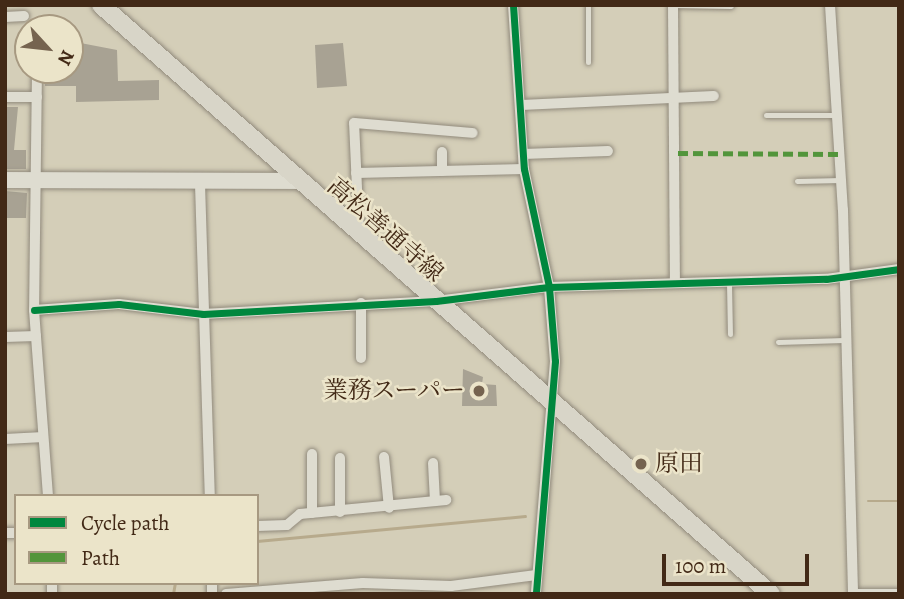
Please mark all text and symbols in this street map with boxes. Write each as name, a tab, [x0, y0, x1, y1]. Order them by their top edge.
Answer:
north arrow	[14, 14, 84, 84]
text: N	[51, 46, 81, 70]
street label: 高松善通寺線	[321, 172, 449, 288]
place label: 業務スーパー	[322, 377, 465, 405]
marker: 業務スーパー	[471, 383, 487, 399]
place label: 原田	[655, 450, 703, 478]
marker: 原田	[633, 456, 649, 472]
legend	[14, 494, 259, 585]
text: Cycle path	[81, 509, 170, 537]
scale bar	[666, 540, 813, 584]
text: Path	[81, 544, 120, 572]
text: 100 m	[675, 552, 726, 580]

